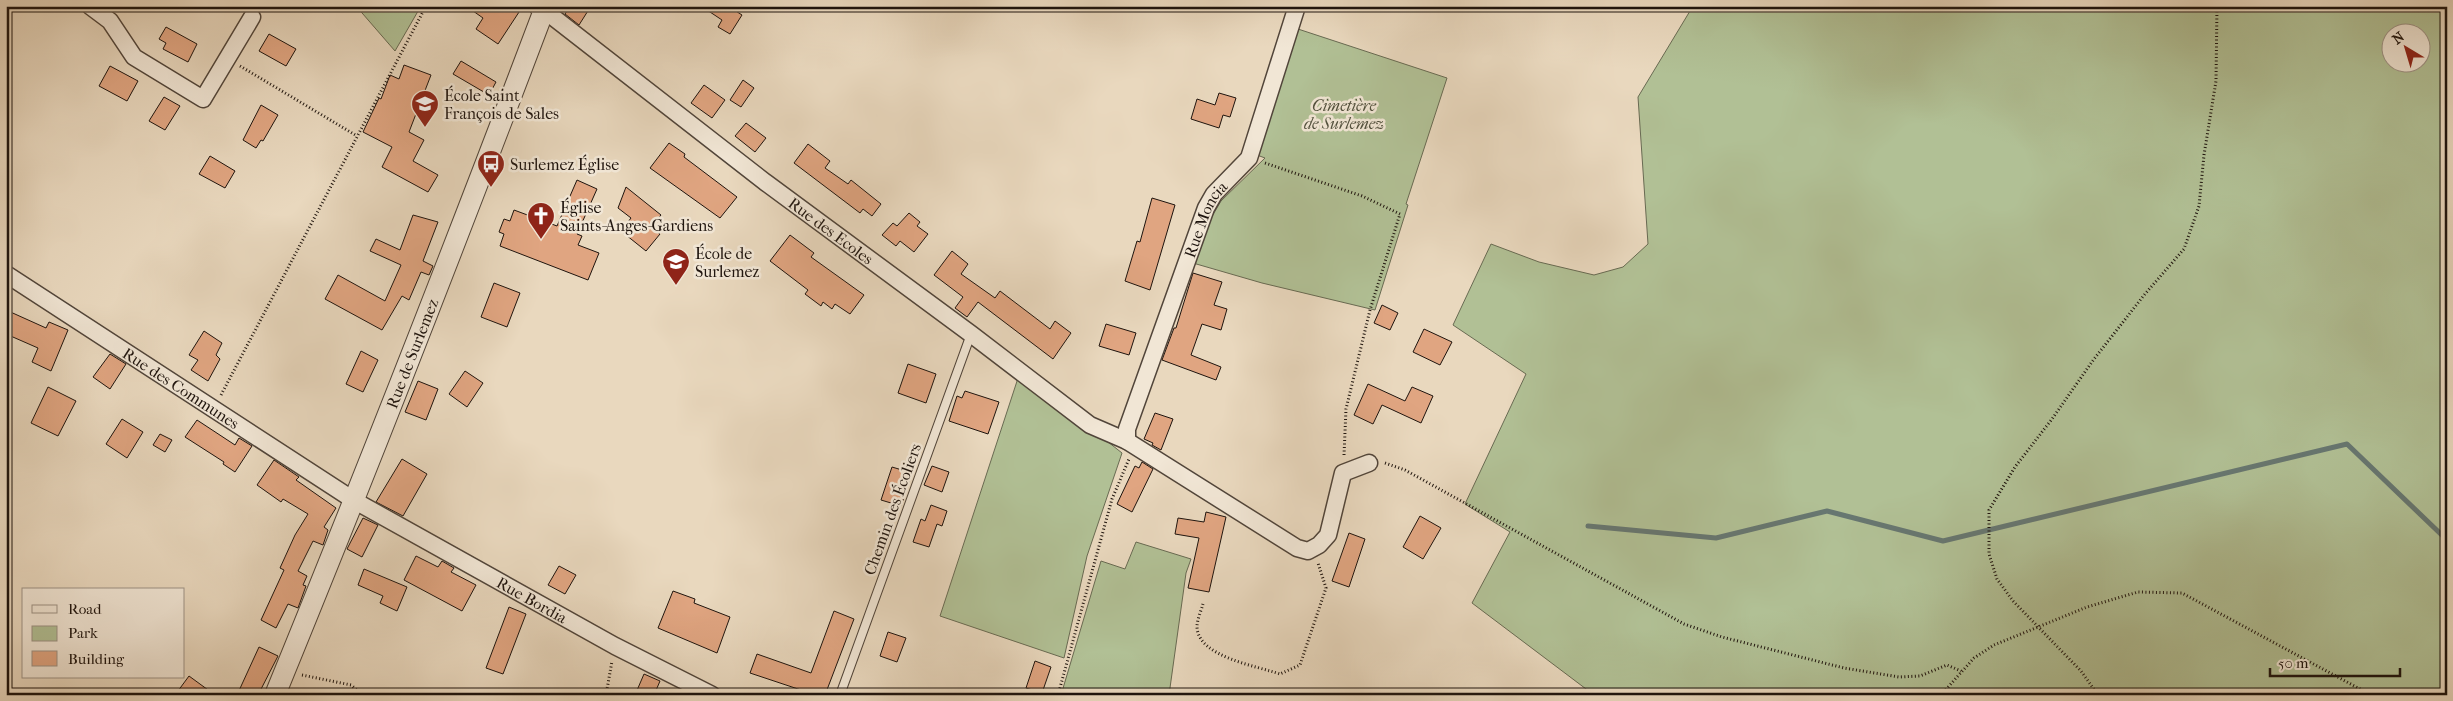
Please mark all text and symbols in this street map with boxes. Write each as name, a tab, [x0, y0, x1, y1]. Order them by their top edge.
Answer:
north arrow	[2380, 22, 2430, 72]
text: N	[2389, 28, 2408, 48]
place label: École Saint François de Sales	[444, 85, 559, 123]
school or university icon: École Saint François de Sales	[410, 89, 440, 128]
park label: Cimetière de Surlemez	[1304, 96, 1384, 133]
bus stop icon: Surlemez Église	[476, 149, 506, 188]
place label: Surlemez Église	[510, 154, 619, 174]
street label: Rue Moncia	[1180, 177, 1232, 260]
street label: Rue des Ecoles	[785, 194, 877, 269]
place label: Église Saints-Anges-Gardiens	[560, 197, 713, 235]
church icon: Église Saints-Anges-Gardiens	[526, 201, 556, 240]
place label: École de Surlemez	[695, 243, 759, 281]
school or university icon: École de Surlemez	[661, 247, 691, 286]
street label: Rue de Surlemez	[382, 296, 442, 411]
street label: Rue des Communes	[119, 344, 243, 433]
street label: Chemin des Écoliers	[859, 440, 925, 578]
street label: Rue Bordia	[493, 573, 571, 628]
legend	[22, 588, 185, 678]
text: Road	[68, 600, 102, 618]
text: Park	[68, 624, 98, 642]
scale bar	[2270, 646, 2400, 678]
text: Building	[68, 650, 125, 668]
text: 50 m	[2278, 654, 2309, 672]

